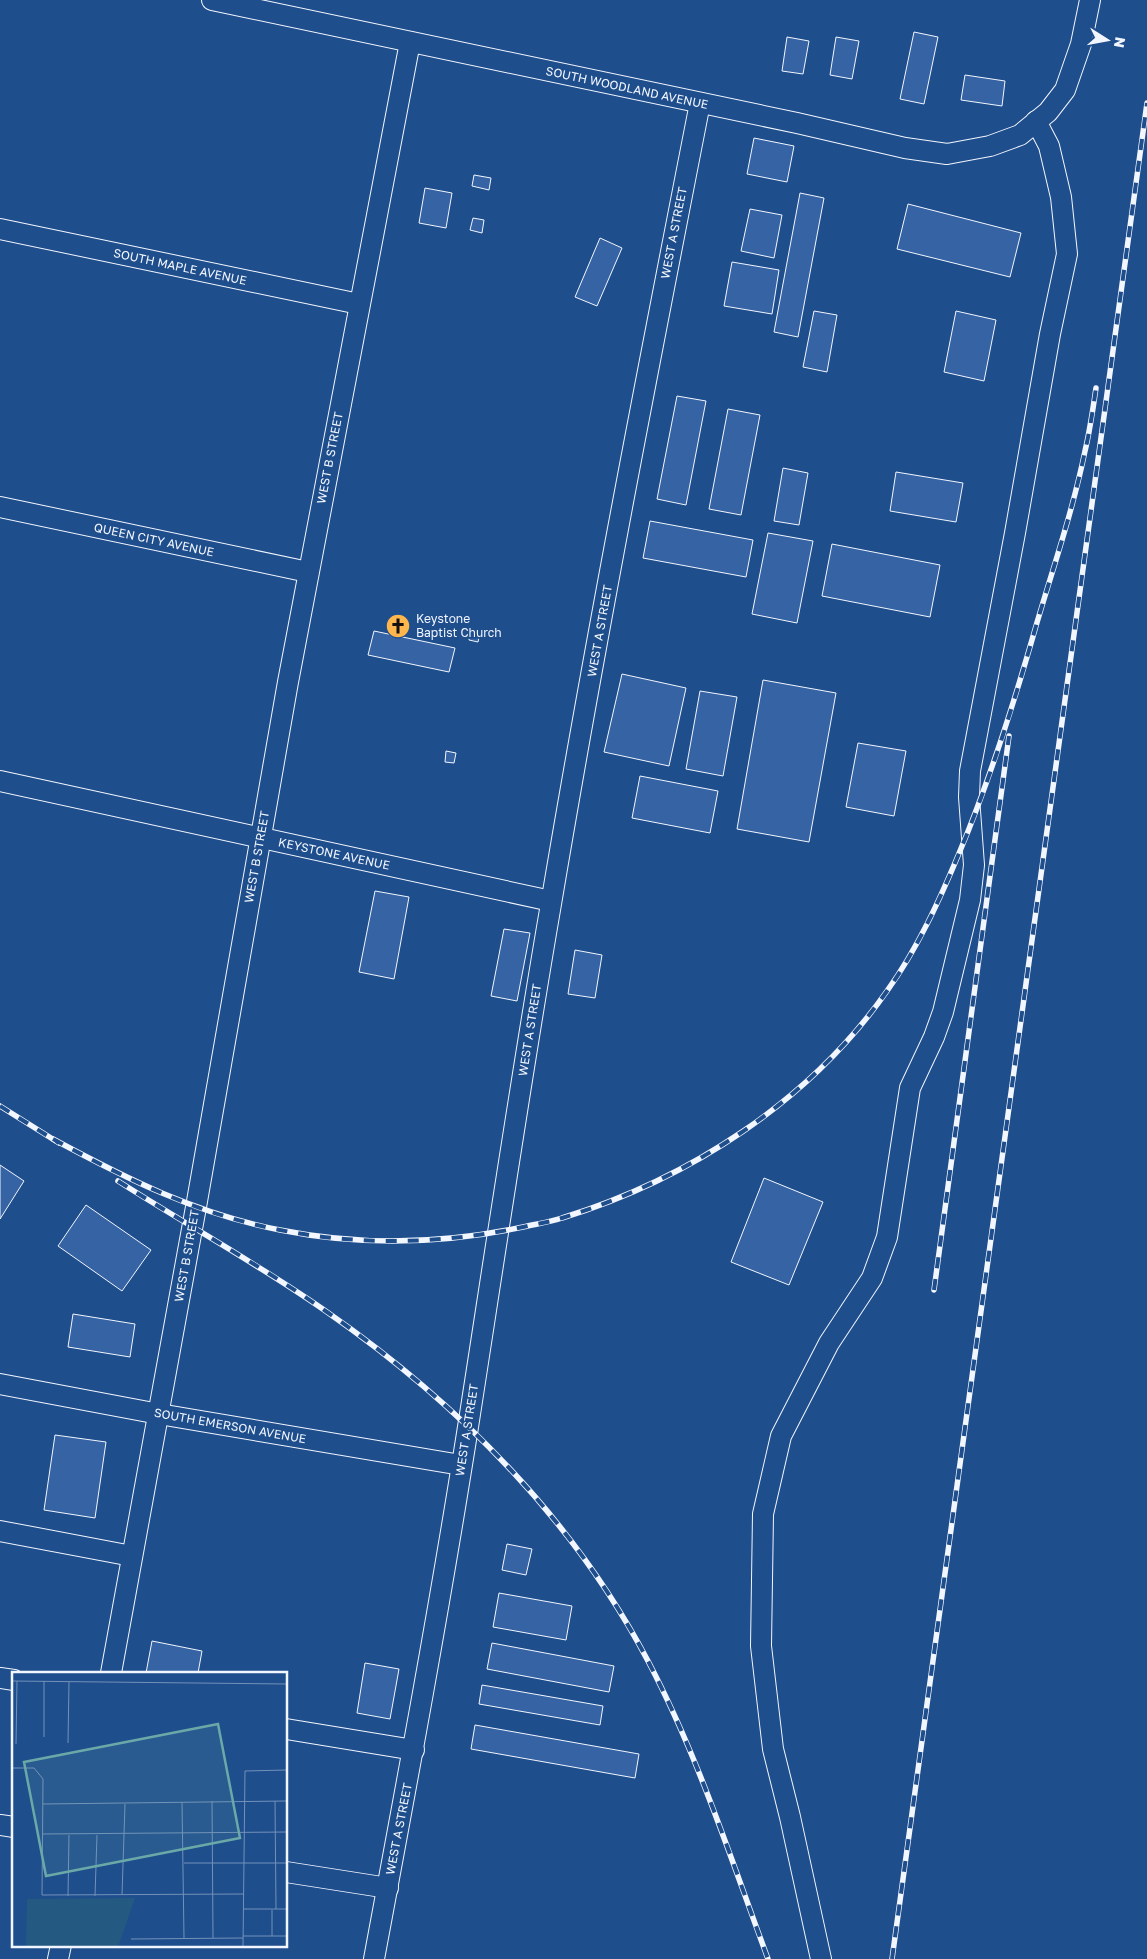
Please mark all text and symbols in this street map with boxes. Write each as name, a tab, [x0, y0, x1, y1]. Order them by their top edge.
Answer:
north arrow	[1082, 15, 1132, 65]
text: N	[1111, 36, 1130, 49]
street label: SOUTH WOODLAND AVENUE	[544, 63, 710, 112]
street label: WEST A STREET	[657, 185, 690, 280]
street label: SOUTH MAPLE AVENUE	[112, 245, 248, 288]
street label: WEST B STREET	[313, 410, 346, 505]
street label: QUEEN CITY AVENUE	[93, 519, 215, 560]
street label: WEST A STREET	[584, 583, 615, 678]
place label: Keystone Baptist Church	[416, 611, 502, 640]
church icon: Keystone Baptist Church	[385, 613, 411, 639]
street label: WEST B STREET	[241, 809, 272, 904]
street label: KEYSTONE AVENUE	[277, 834, 391, 873]
street label: WEST A STREET	[515, 982, 544, 1077]
street label: WEST B STREET	[171, 1208, 202, 1303]
street label: WEST A STREET	[452, 1382, 481, 1477]
street label: SOUTH EMERSON AVENUE	[153, 1405, 307, 1446]
inset map	[12, 1672, 288, 1946]
street label: WEST A STREET	[382, 1781, 415, 1876]

